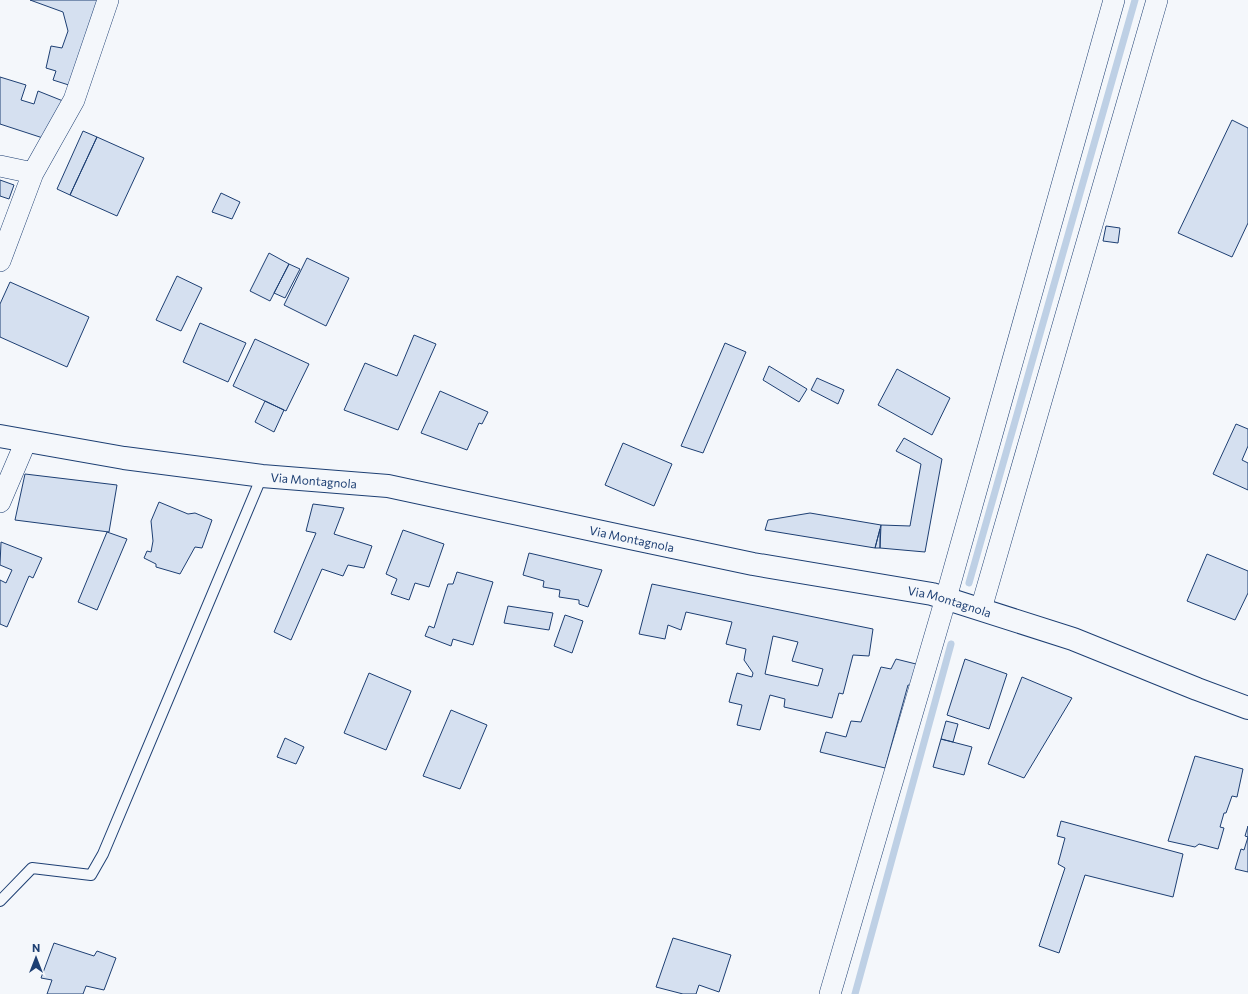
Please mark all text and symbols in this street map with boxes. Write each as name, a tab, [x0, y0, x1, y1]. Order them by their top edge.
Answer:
street label: Via Montagnola	[270, 470, 357, 491]
street label: Via Montagnola	[588, 522, 676, 554]
street label: Via Montagnola	[907, 583, 993, 620]
north arrow	[16, 938, 56, 978]
text: N	[32, 941, 40, 954]

